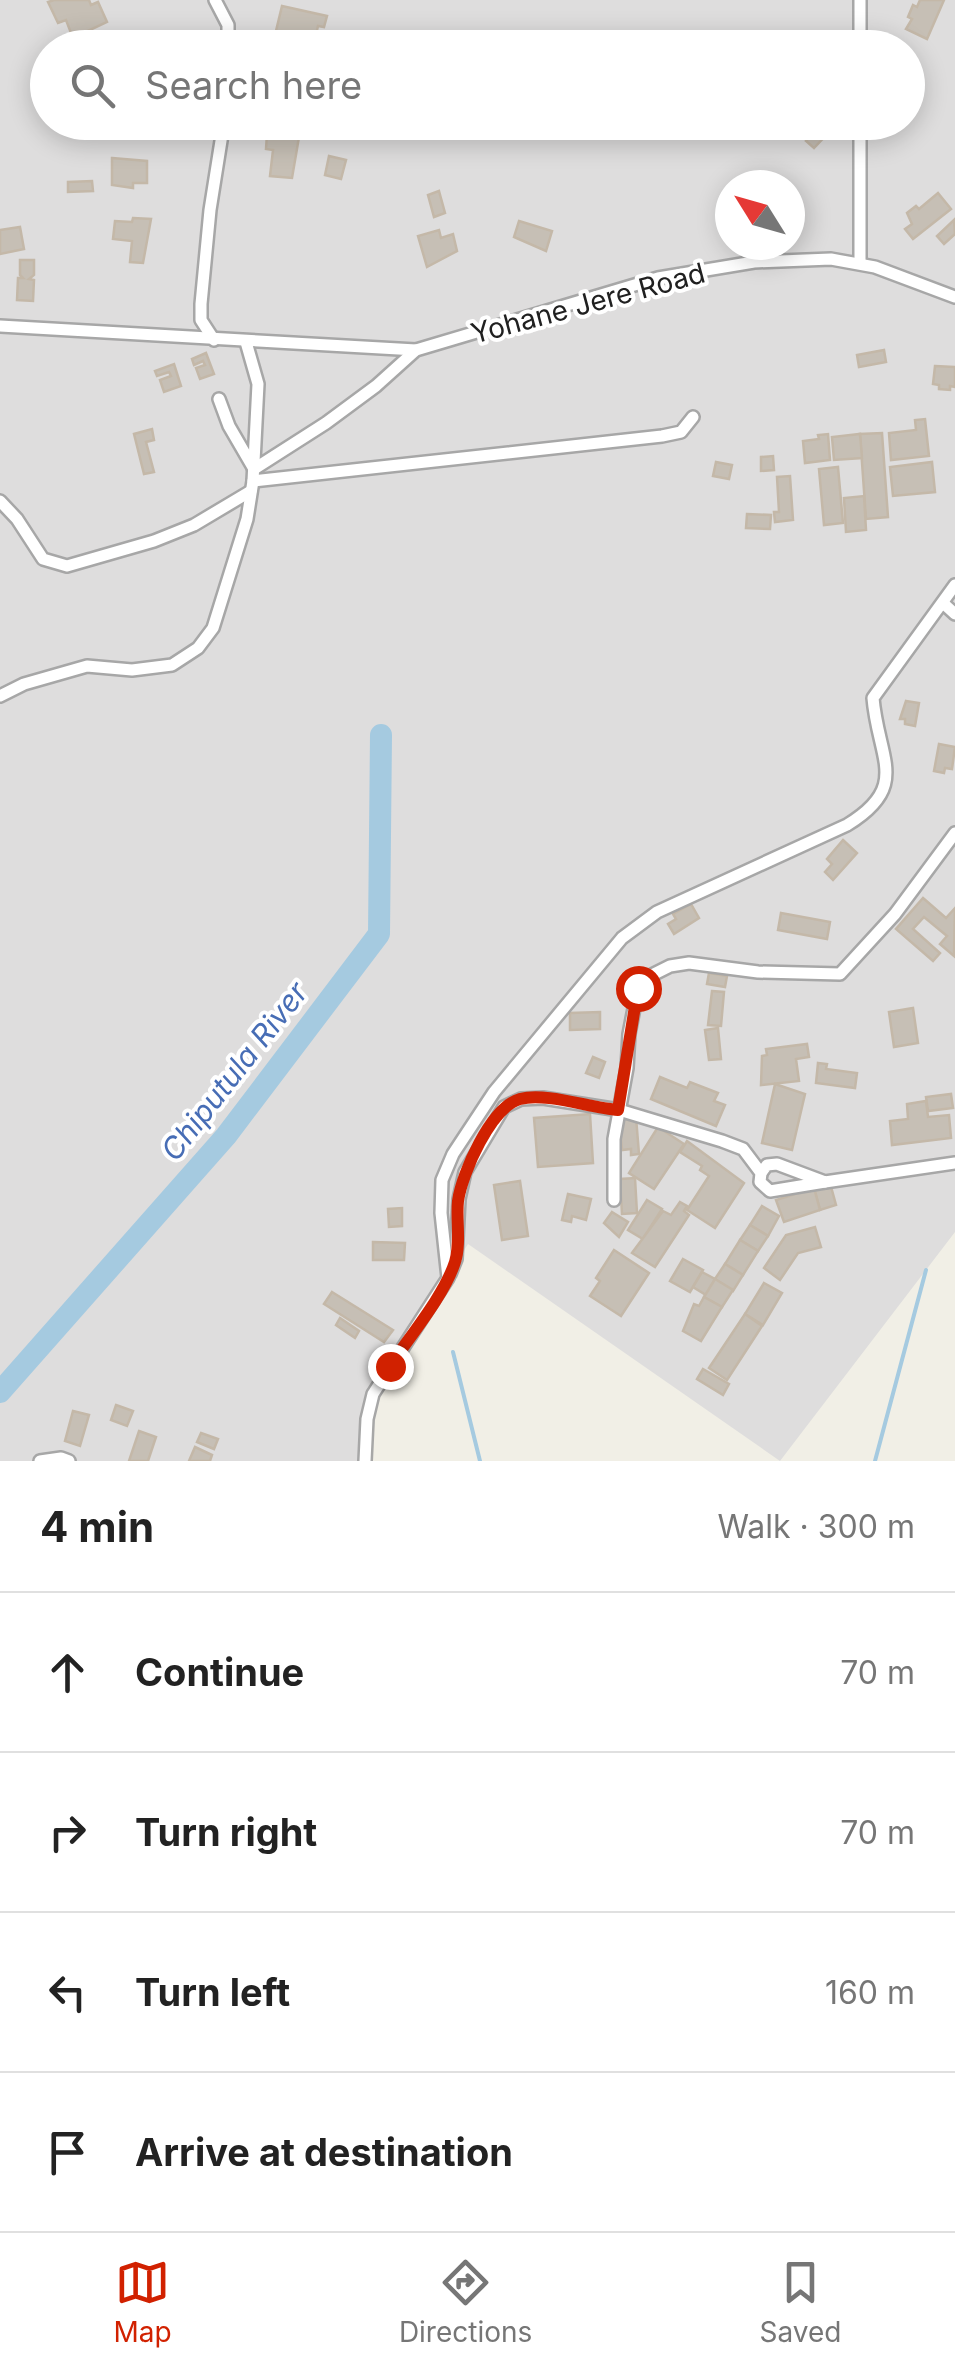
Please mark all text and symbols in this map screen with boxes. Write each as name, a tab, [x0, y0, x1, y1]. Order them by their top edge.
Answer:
search box	[30, 30, 925, 140]
icon: search	[65, 58, 120, 113]
text: Search here	[145, 62, 362, 108]
north arrow	[715, 170, 805, 260]
street label: Yohane Jere Road	[467, 255, 709, 351]
route start	[616, 966, 662, 1012]
water label: Chiputula River	[153, 974, 315, 1167]
route end	[368, 1344, 414, 1390]
text: 4 min	[40, 1501, 154, 1552]
text: Walk · 300 m	[717, 1507, 915, 1546]
icon: ahead	[40, 1645, 95, 1700]
text: Continue	[135, 1649, 304, 1695]
text: 70 m	[840, 1653, 915, 1692]
icon: right	[40, 1805, 95, 1860]
text: Turn right	[135, 1809, 317, 1855]
text: 70 m	[840, 1813, 915, 1852]
icon: left	[40, 1965, 95, 2020]
text: Turn left	[135, 1969, 290, 2015]
text: 160 m	[825, 1973, 915, 2012]
icon: arrive	[40, 2125, 95, 2180]
text: Arrive at destination	[135, 2129, 513, 2175]
tab: Map	[114, 2255, 172, 2349]
tab: Directions	[399, 2255, 532, 2349]
tab: Saved	[759, 2255, 841, 2349]

